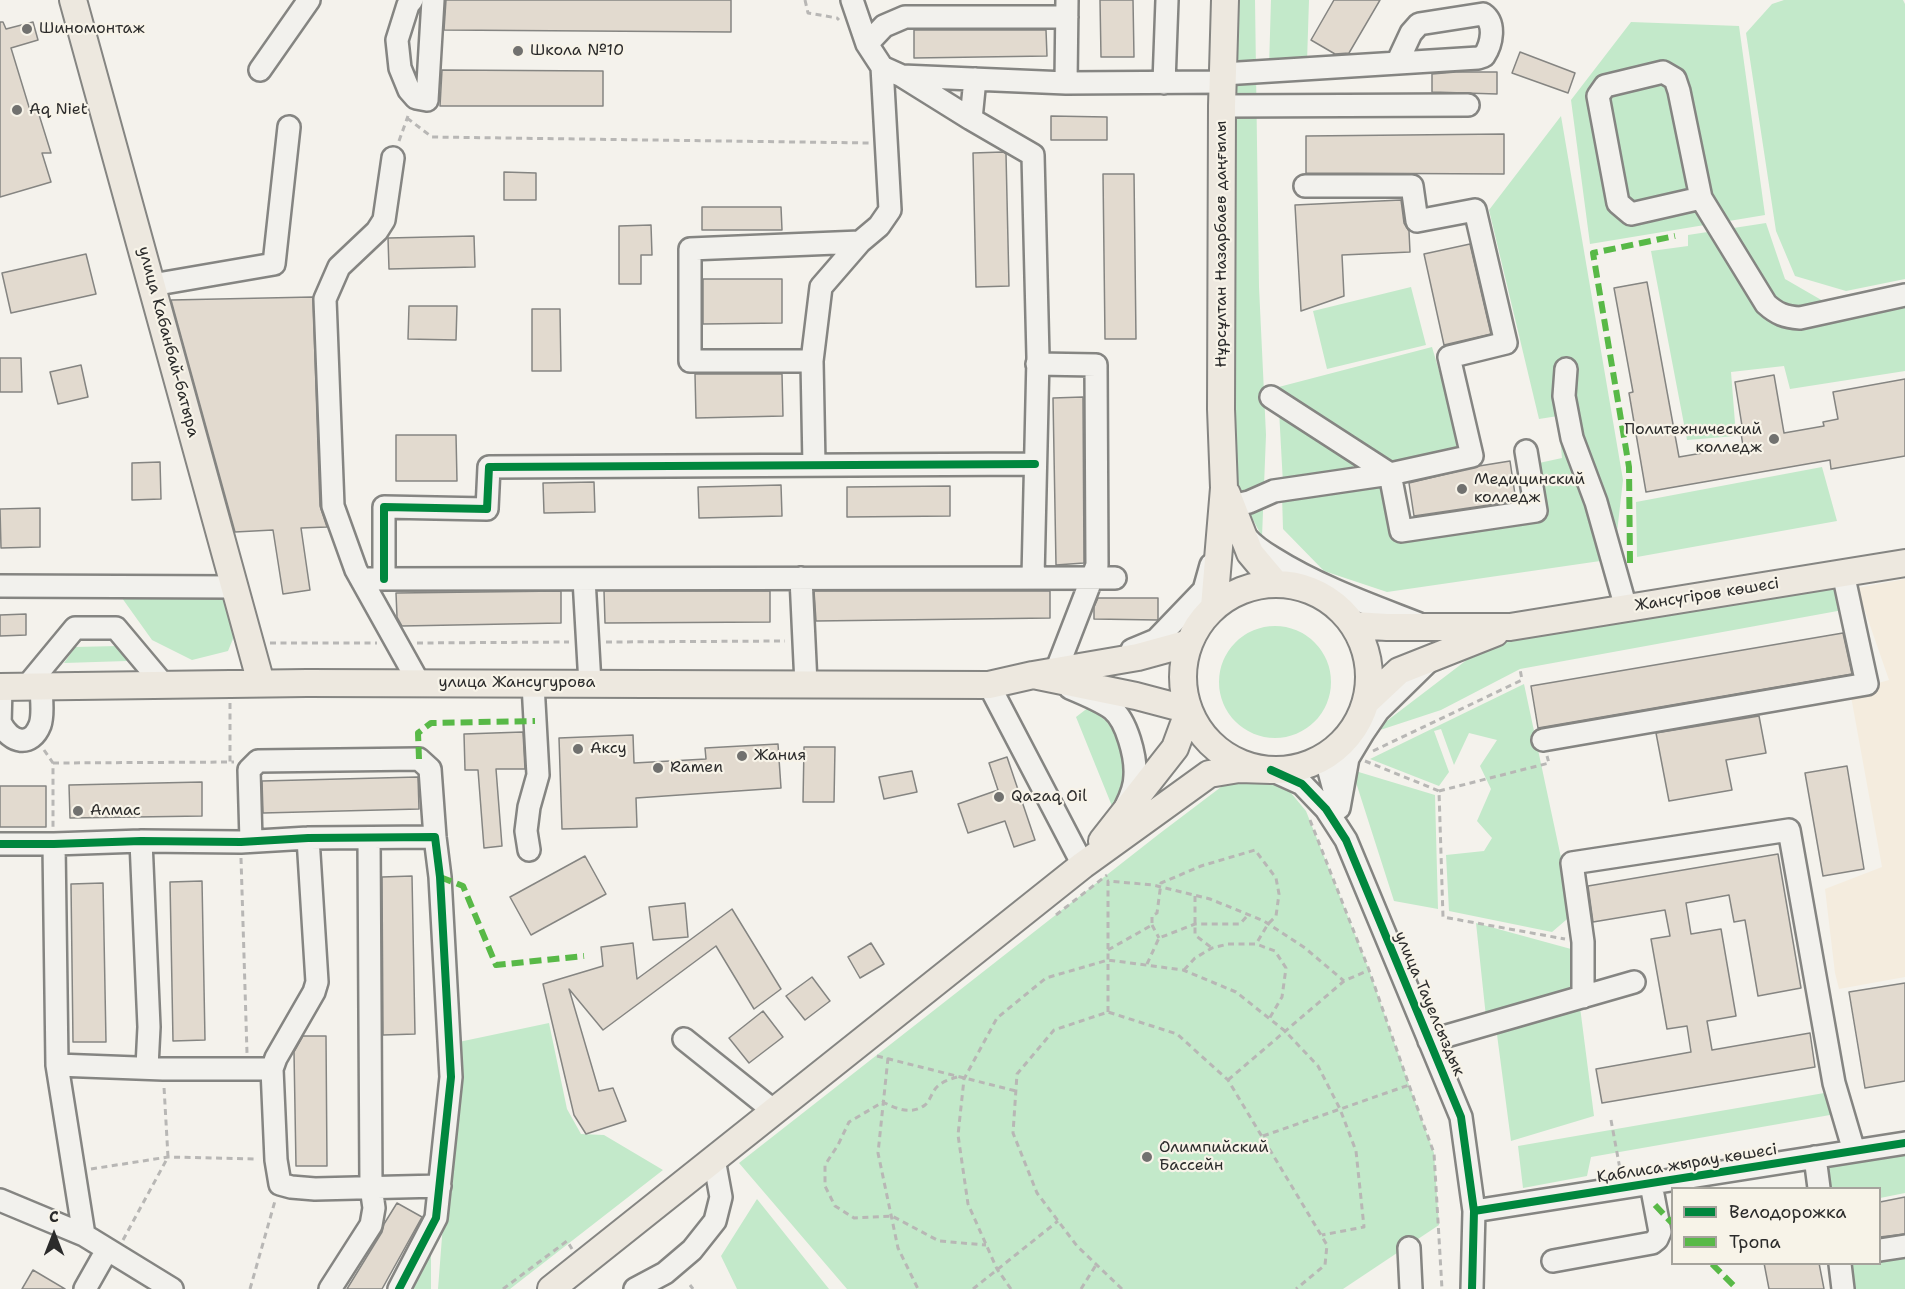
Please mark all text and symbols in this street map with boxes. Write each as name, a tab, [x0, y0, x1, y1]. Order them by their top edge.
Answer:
place label: Шиномонтаж	[39, 19, 145, 39]
marker: Шиномонтаж	[20, 22, 34, 36]
place label: Школа №10	[530, 41, 624, 61]
marker: Школа №10	[511, 44, 525, 58]
place label: Aq Niet	[29, 100, 88, 120]
marker: Aq Niet	[10, 103, 24, 117]
street label: Нұрсұлтан Назарбаев даңғылы	[1212, 121, 1232, 367]
street label: улица Кабанбай-батыра	[133, 244, 203, 440]
place label: Политехнический колледж	[1625, 420, 1762, 458]
marker: Политехнический колледж	[1767, 432, 1781, 446]
place label: Медицинский колледж	[1474, 470, 1585, 508]
marker: Медицинский колледж	[1455, 482, 1469, 496]
street label: Жансүгіров көшесі	[1633, 574, 1781, 616]
street label: улица Жансугурова	[439, 673, 595, 693]
place label: Аксу	[590, 739, 627, 759]
marker: Аксу	[571, 742, 585, 756]
place label: Жания	[754, 746, 806, 766]
marker: Жания	[735, 749, 749, 763]
place label: Ramen	[670, 758, 723, 778]
marker: Ramen	[651, 761, 665, 775]
place label: Qazaq Oil	[1011, 787, 1087, 807]
marker: Qazaq Oil	[992, 790, 1006, 804]
place label: Алмас	[90, 801, 141, 821]
marker: Алмас	[71, 804, 85, 818]
street label: улица Тауелсыздык	[1390, 929, 1468, 1079]
place label: Олимпийский Бассейн	[1159, 1138, 1269, 1176]
street label: Қаблиса жырау көшесі	[1596, 1140, 1778, 1188]
marker: Олимпийский Бассейн	[1140, 1150, 1154, 1164]
legend	[1671, 1187, 1881, 1265]
text: Велодорожка	[1729, 1200, 1847, 1224]
north arrow	[24, 1205, 84, 1265]
text: С	[49, 1206, 59, 1227]
text: Тропа	[1729, 1230, 1781, 1254]

